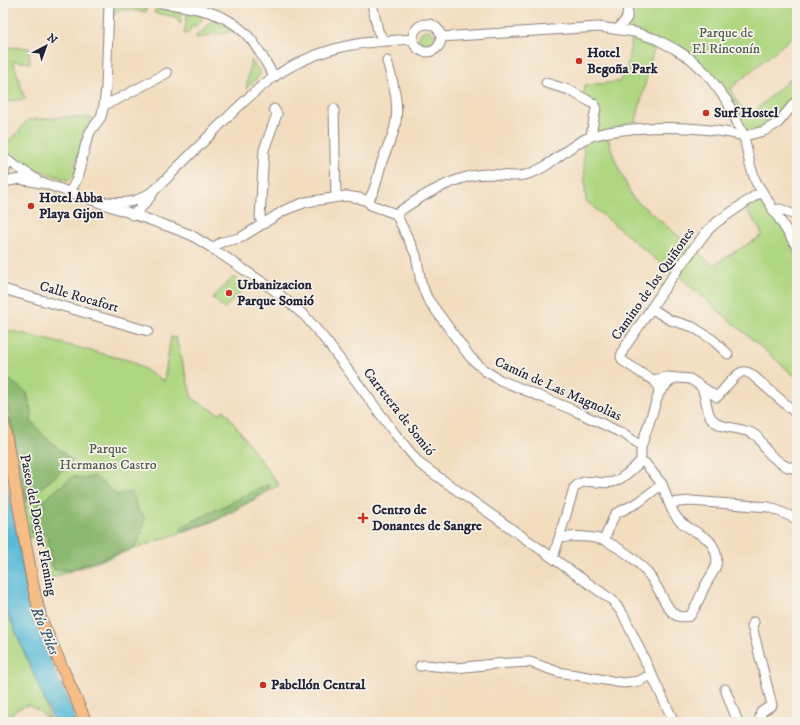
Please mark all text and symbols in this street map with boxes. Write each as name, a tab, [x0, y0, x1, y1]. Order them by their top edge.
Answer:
park label: Parque de El Rinconín	[692, 24, 761, 58]
north arrow	[26, 26, 66, 66]
text: N	[44, 31, 60, 47]
place label: Hotel Begoña Park	[587, 44, 659, 78]
marker: Hotel Begoña Park	[574, 56, 584, 66]
place label: Surf Hostel	[714, 104, 779, 122]
marker: Surf Hostel	[701, 108, 711, 118]
place label: Hotel Abba Playa Gijon	[39, 189, 104, 223]
marker: Hotel Abba Playa Gijon	[26, 201, 36, 211]
street label: Camino de los Quiñones	[607, 224, 699, 344]
place label: Urbanizacion Parque Somió	[237, 276, 314, 310]
street label: Calle Rocafort	[37, 277, 121, 317]
marker: Urbanizacion Parque Somió	[224, 288, 234, 298]
street label: Camín de Las Magnolias	[492, 353, 625, 425]
street label: Carretera de Somió	[359, 364, 439, 460]
park label: Parque Hermanos Castro	[59, 440, 157, 474]
street label: Paseo del Doctor Fleming	[15, 453, 61, 598]
place label: Centro de Donantes de Sangre	[372, 501, 482, 535]
marker: Centro de Donantes de Sangre	[357, 512, 369, 524]
water label: Río Piles	[26, 603, 64, 658]
place label: Pabellón Central	[271, 676, 366, 694]
marker: Pabellón Central	[258, 680, 268, 690]

